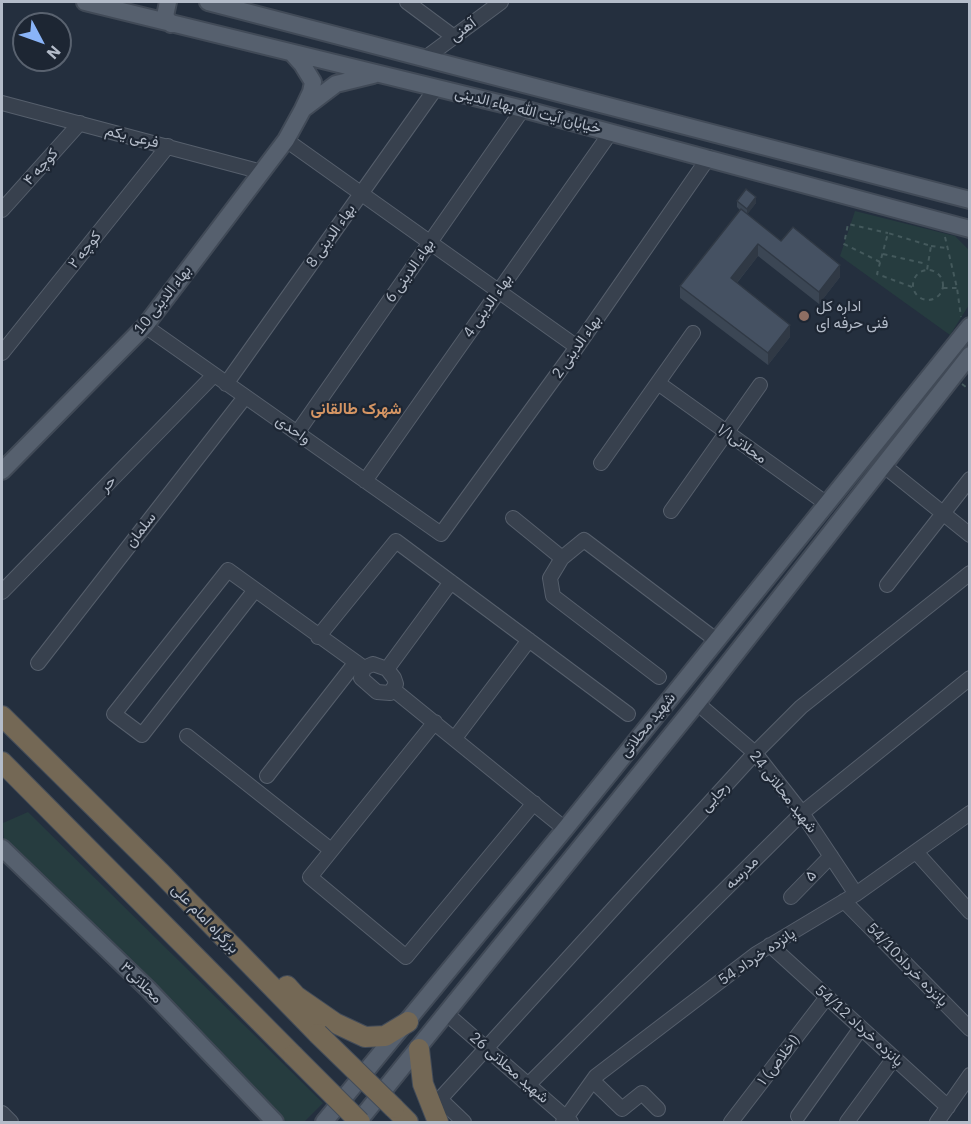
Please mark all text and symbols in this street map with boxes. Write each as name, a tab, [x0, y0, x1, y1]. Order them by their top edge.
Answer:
north arrow	[12, 12, 72, 72]
street label: آهنی	[446, 14, 480, 46]
text: N	[43, 42, 65, 63]
street label: خیابان آیت الله بهاء الدینی	[453, 84, 603, 138]
street label: فرعی یکم	[103, 122, 161, 152]
street label: کوچه ۴	[20, 145, 62, 189]
street label: بهاء الدینی 8	[303, 201, 359, 271]
street label: کوچه ۲	[65, 228, 105, 272]
street label: بهاء الدینی 6	[382, 236, 438, 306]
street label: بهاء الدینی 10	[131, 262, 195, 338]
street label: بهاء الدینی 4	[460, 271, 516, 341]
place label: اداره کل فنی حرفه ای	[816, 298, 888, 333]
marker: اداره کل فنی حرفه ای	[797, 309, 811, 323]
street label: بهاء الدینی 2	[549, 312, 605, 382]
district label: شهرک طالقانی	[310, 399, 402, 419]
street label: واحدی	[272, 412, 314, 448]
street label: محلاتی۱/۱	[714, 420, 770, 468]
street label: حر	[96, 472, 120, 496]
street label: سلمان	[122, 509, 160, 551]
street label: شهید محلاتی	[617, 689, 679, 761]
street label: شهید محلاتی 24	[745, 747, 821, 837]
street label: رجایی	[697, 778, 733, 816]
street label: مدرسه	[722, 853, 762, 893]
street label: ۵	[802, 867, 820, 885]
street label: بزرگراه امام علی	[167, 881, 243, 957]
street label: پانزده خرداد54/10	[863, 919, 951, 1011]
street label: پانزده خرداد 54	[715, 925, 799, 989]
street label: محلاتی۳	[116, 958, 166, 1008]
street label: پانزده خرداد 54/12	[811, 982, 907, 1070]
street label: شهید محلاتی 26	[466, 1029, 552, 1107]
street label: ۱ (اخلاص)	[754, 1031, 804, 1089]

